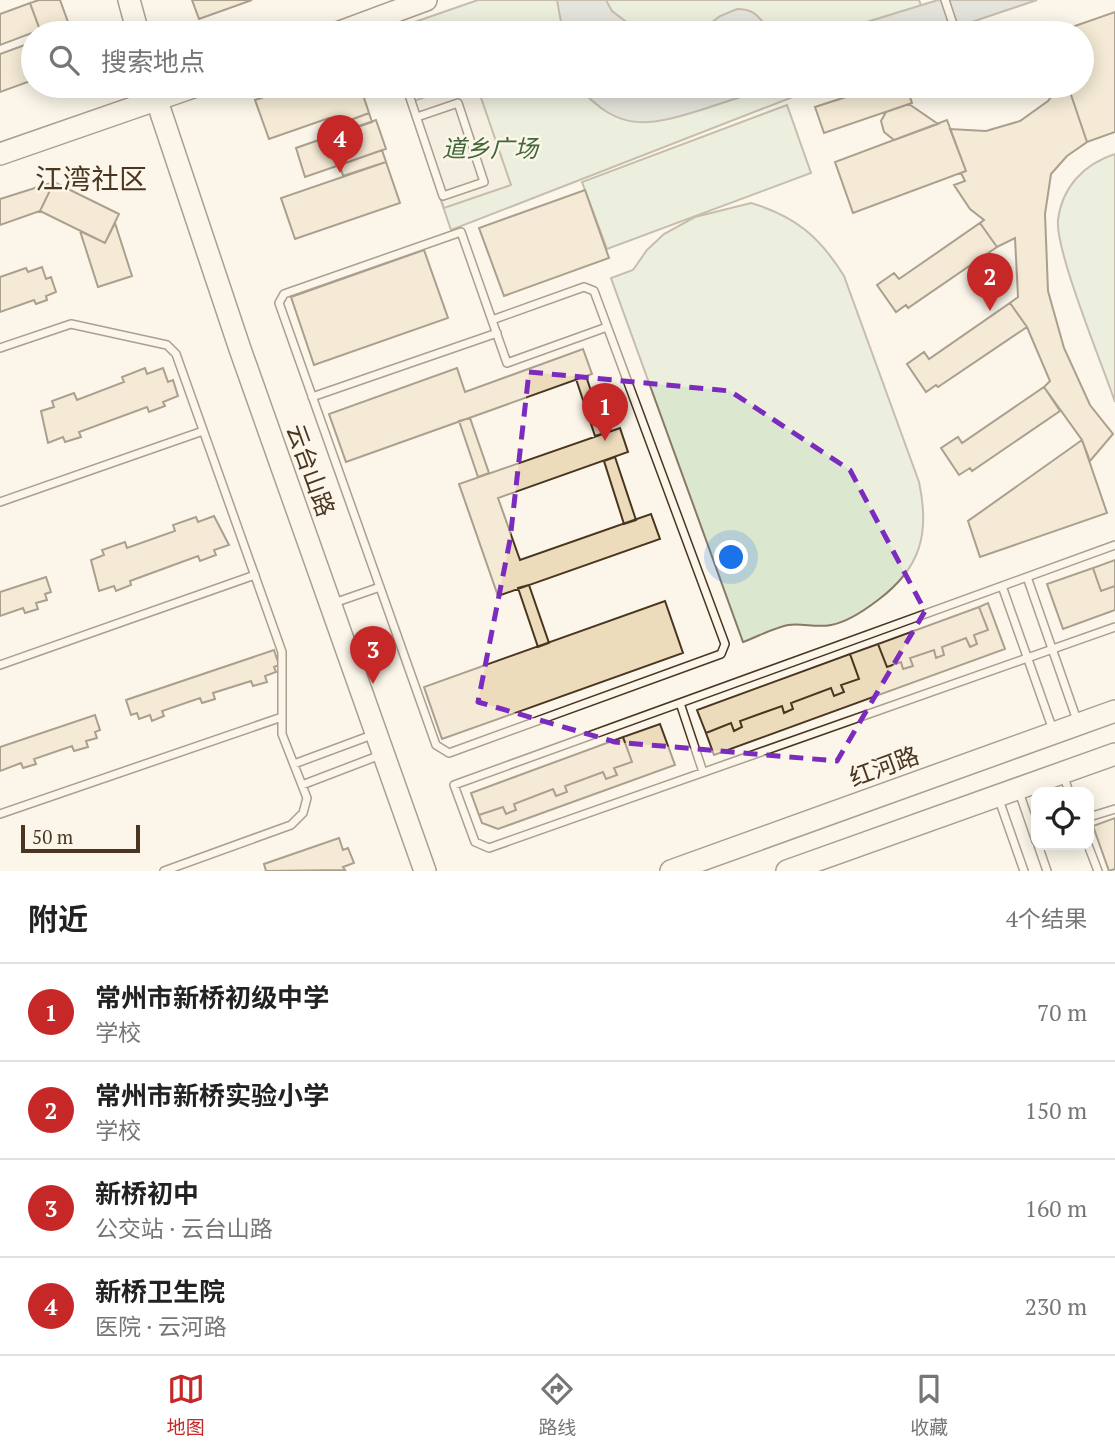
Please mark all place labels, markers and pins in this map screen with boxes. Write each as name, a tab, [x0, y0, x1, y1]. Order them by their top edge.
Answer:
pin: 4	[317, 115, 363, 173]
pin: 2	[967, 253, 1013, 311]
pin: 1	[582, 383, 628, 441]
pin: 3	[350, 626, 396, 684]

